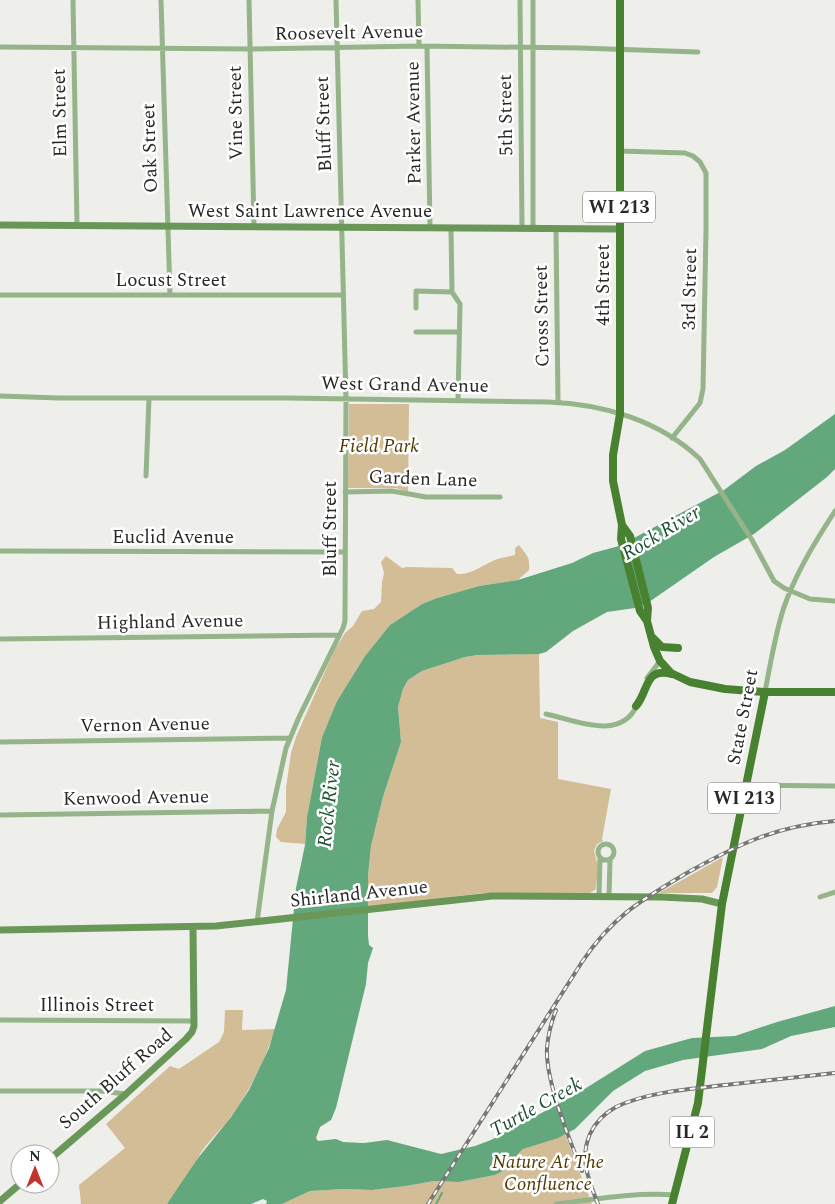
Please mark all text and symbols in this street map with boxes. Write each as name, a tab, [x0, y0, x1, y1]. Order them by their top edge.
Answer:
street label: Roosevelt Avenue	[274, 17, 424, 49]
street label: Parker Avenue	[398, 61, 430, 185]
street label: Vine Street	[221, 65, 251, 161]
street label: Elm Street	[45, 68, 75, 158]
street label: 5th Street	[491, 74, 521, 156]
street label: Bluff Street	[308, 75, 340, 173]
street label: Oak Street	[134, 102, 166, 193]
road number: WI 213	[583, 192, 655, 222]
street label: West Saint Lawrence Avenue	[188, 197, 432, 226]
street label: 4th Street	[589, 244, 618, 326]
street label: 3rd Street	[675, 247, 705, 330]
street label: Cross Street	[527, 264, 557, 367]
street label: Locust Street	[115, 266, 227, 295]
street label: West Grand Avenue	[321, 369, 489, 401]
park label: Field Park	[339, 432, 419, 461]
street label: Garden Lane	[368, 463, 478, 495]
street label: Bluff Street	[316, 481, 345, 577]
water label: Rock River	[616, 497, 707, 568]
street label: Euclid Avenue	[112, 523, 234, 552]
street label: Highland Avenue	[96, 606, 244, 638]
street label: State Street	[720, 666, 767, 767]
street label: Vernon Avenue	[80, 709, 210, 741]
water label: Rock River	[310, 758, 349, 849]
street label: Kenwood Avenue	[63, 782, 209, 814]
road number: WI 213	[708, 782, 780, 814]
street label: Shirland Avenue	[289, 872, 429, 916]
street label: Illinois Street	[40, 991, 155, 1020]
street label: South Bluff Road	[53, 1021, 179, 1137]
water label: Turtle Creek	[484, 1069, 588, 1145]
road number: IL 2	[670, 1116, 714, 1148]
north arrow	[10, 1144, 60, 1194]
text: N	[29, 1146, 41, 1167]
park label: Nature At The Confluence	[492, 1148, 604, 1199]

